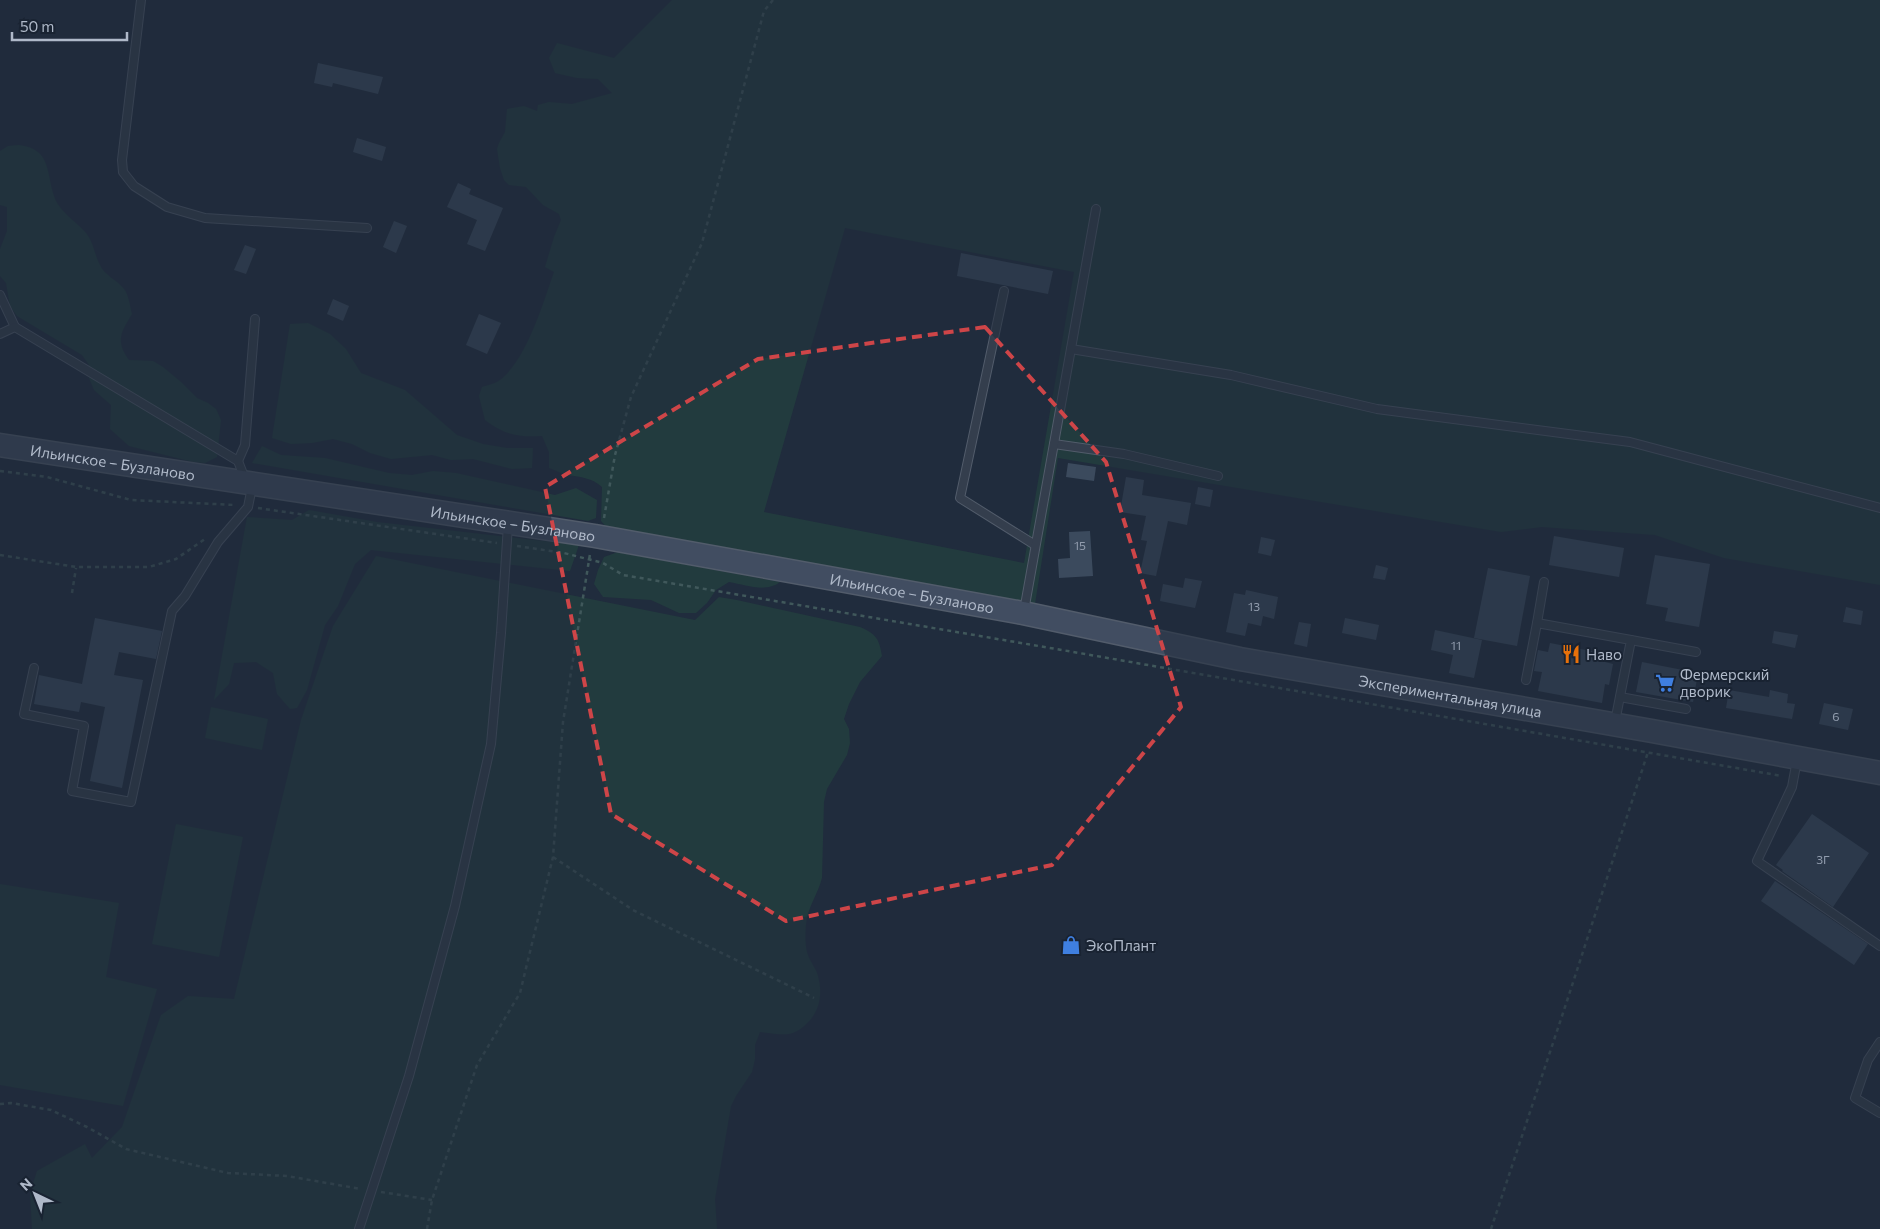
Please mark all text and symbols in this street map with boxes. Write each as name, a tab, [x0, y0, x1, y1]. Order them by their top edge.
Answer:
scale bar	[12, 10, 128, 42]
text: 50 m	[20, 17, 54, 35]
street label: Ильинское – Бузланово	[29, 441, 196, 484]
street label: Ильинское – Бузланово	[429, 502, 597, 545]
house number: 15	[1074, 538, 1086, 552]
street label: Ильинское – Бузланово	[828, 569, 996, 617]
house number: 13	[1248, 599, 1260, 613]
house number: 11	[1451, 638, 1461, 652]
restaurant icon: Наво	[1560, 643, 1582, 665]
place label: Наво	[1586, 645, 1622, 663]
place label: Фермерский дворик	[1680, 665, 1769, 700]
street label: Экспериментальная улица	[1357, 671, 1543, 721]
supermarket icon: Фермерский дворик	[1654, 672, 1676, 694]
house number: 6	[1832, 709, 1840, 723]
house number: 3Г	[1816, 852, 1830, 866]
shop icon: ЭкоПлант	[1060, 934, 1082, 956]
place label: ЭкоПлант	[1086, 936, 1156, 954]
north arrow	[10, 1169, 60, 1219]
text: N	[16, 1174, 35, 1194]

